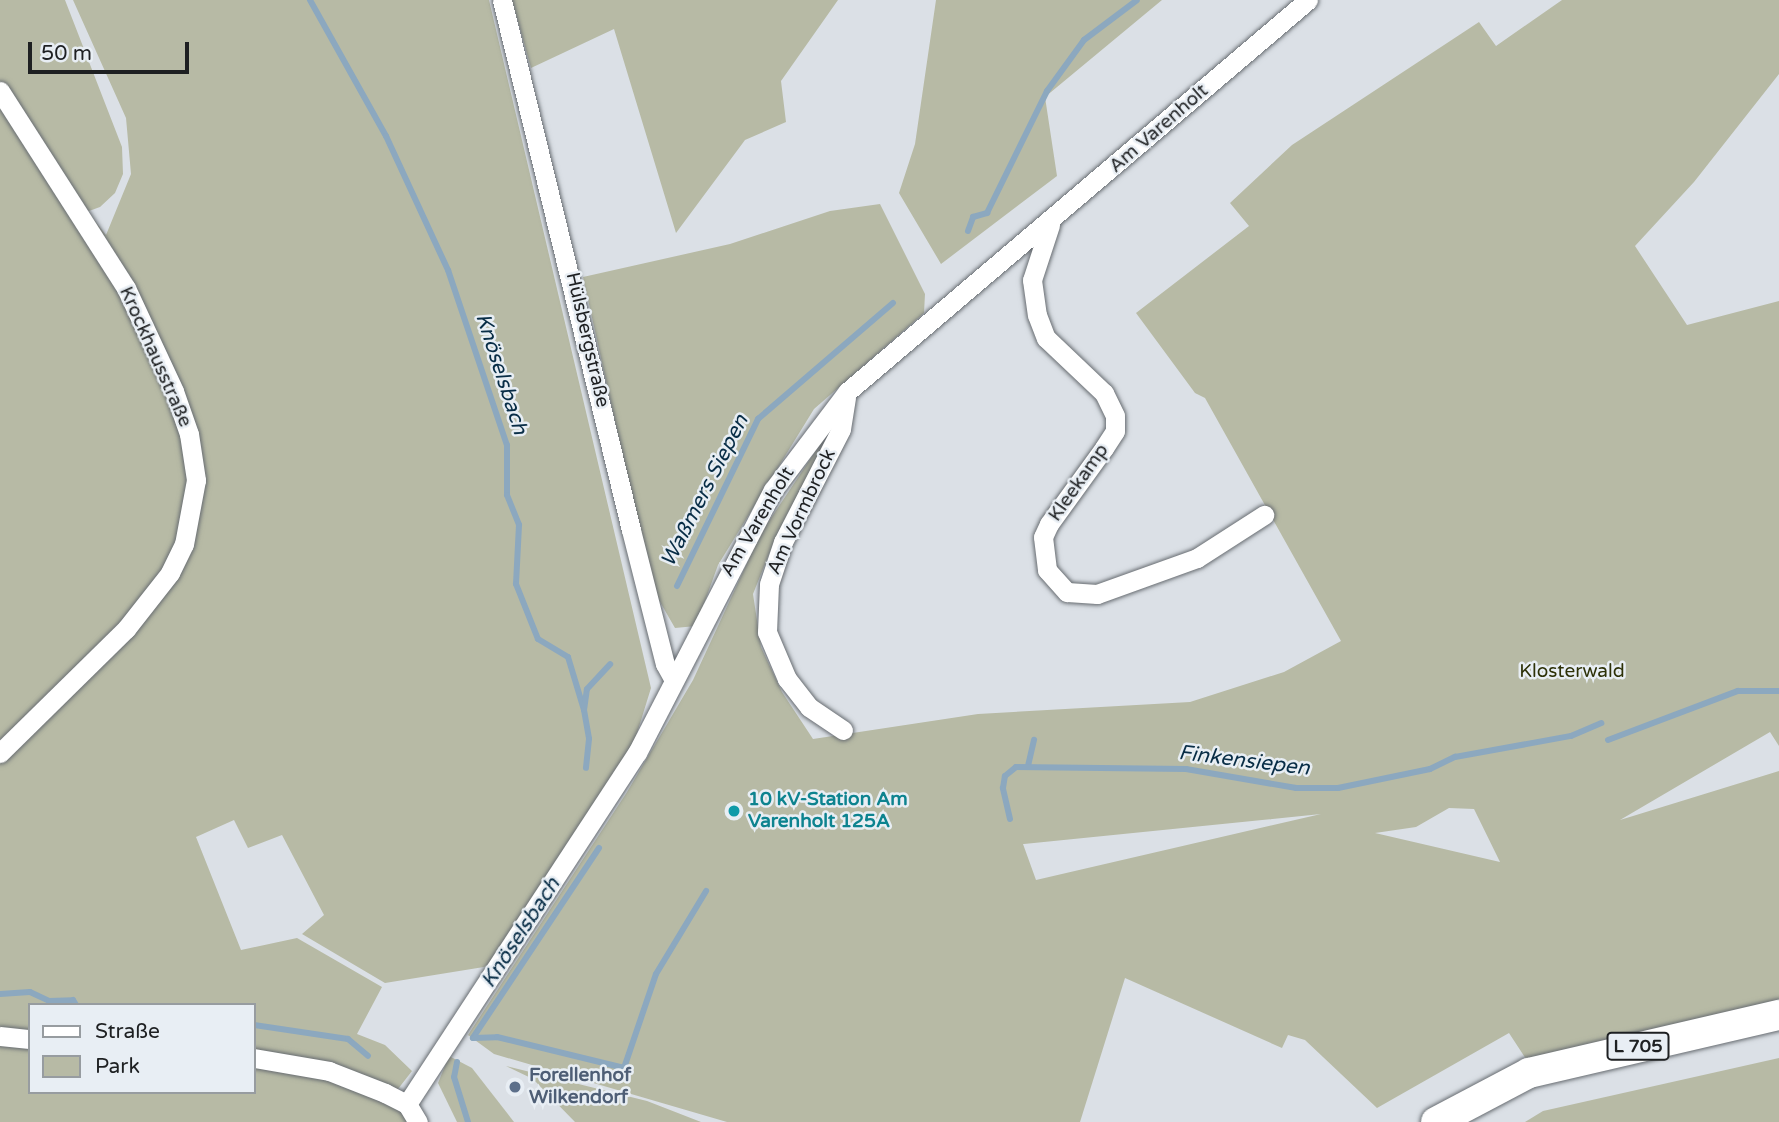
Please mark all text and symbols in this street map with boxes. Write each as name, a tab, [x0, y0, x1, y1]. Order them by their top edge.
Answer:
scale bar	[32, 28, 192, 72]
text: 50 m	[41, 41, 92, 66]
street label: Am Varenholt	[1105, 80, 1213, 178]
street label: Hülsbergstraße	[560, 270, 614, 410]
street label: Krockhausstraße	[114, 283, 196, 431]
water label: Knöselsbach	[470, 310, 532, 438]
water label: Waßmers Siepen	[656, 411, 754, 571]
street label: Kleekamp	[1044, 440, 1114, 526]
street label: Am Vormbrock	[763, 446, 841, 578]
street label: Am Varenholt	[716, 463, 800, 581]
park label: Klosterwald	[1519, 661, 1625, 683]
water label: Finkensiepen	[1177, 740, 1311, 782]
place label: 10 kV-Station Am Varenholt 125A	[748, 789, 908, 833]
marker: 10 kV-Station Am Varenholt 125A	[726, 803, 742, 819]
water label: Knöselsbach	[476, 873, 566, 993]
legend	[28, 1003, 256, 1094]
text: Straße	[95, 1019, 160, 1044]
road number: L 705	[1606, 1031, 1670, 1060]
text: Park	[95, 1054, 140, 1079]
place label: Forellenhof Wilkendorf	[529, 1065, 631, 1109]
marker: Forellenhof Wilkendorf	[507, 1079, 523, 1095]

